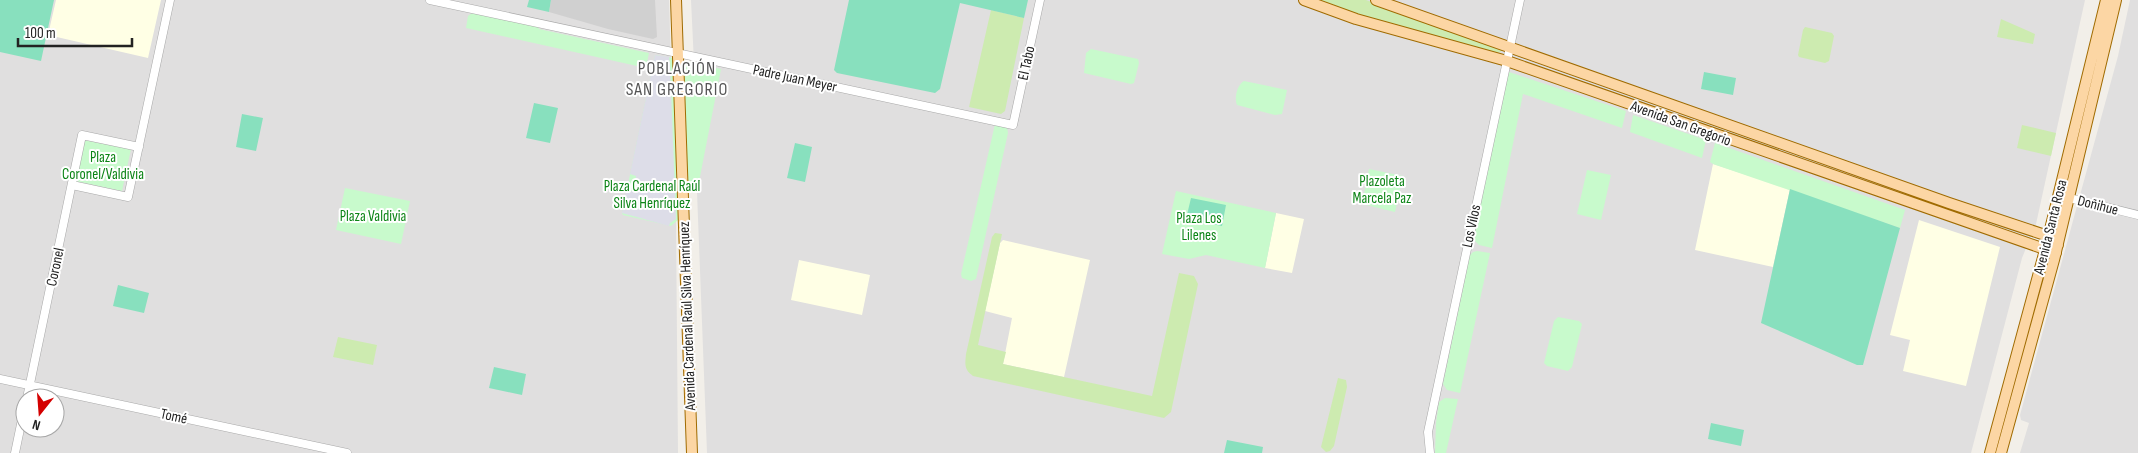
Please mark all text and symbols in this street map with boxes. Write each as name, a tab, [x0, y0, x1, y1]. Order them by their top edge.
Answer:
scale bar	[18, 15, 131, 47]
text: 100 m	[25, 24, 56, 43]
street label: El Tabo	[1014, 44, 1039, 82]
district label: POBLACIÓN SAN GREGORIO	[626, 58, 728, 100]
street label: Padre Juan Meyer	[751, 60, 839, 97]
street label: Avenida San Gregorio	[1627, 96, 1734, 150]
park label: Plaza Coronel/Valdivia	[62, 148, 144, 184]
park label: Plazoleta Marcela Paz	[1353, 172, 1412, 208]
park label: Plaza Cardenal Raúl Silva Henríquez	[604, 177, 700, 213]
street label: Avenida Santa Rosa	[2029, 178, 2071, 277]
street label: Doñihue	[2075, 191, 2120, 220]
street label: Los Vilos	[1458, 203, 1485, 249]
park label: Plaza Valdivia	[340, 207, 407, 226]
park label: Plaza Los Lilenes	[1176, 209, 1222, 245]
street label: Avenida Cardenal Raúl Silva Henríquez	[675, 221, 700, 412]
street label: Coronel	[42, 246, 69, 288]
north arrow	[15, 388, 65, 438]
street label: Tomé	[159, 404, 189, 429]
text: N	[30, 416, 42, 434]

